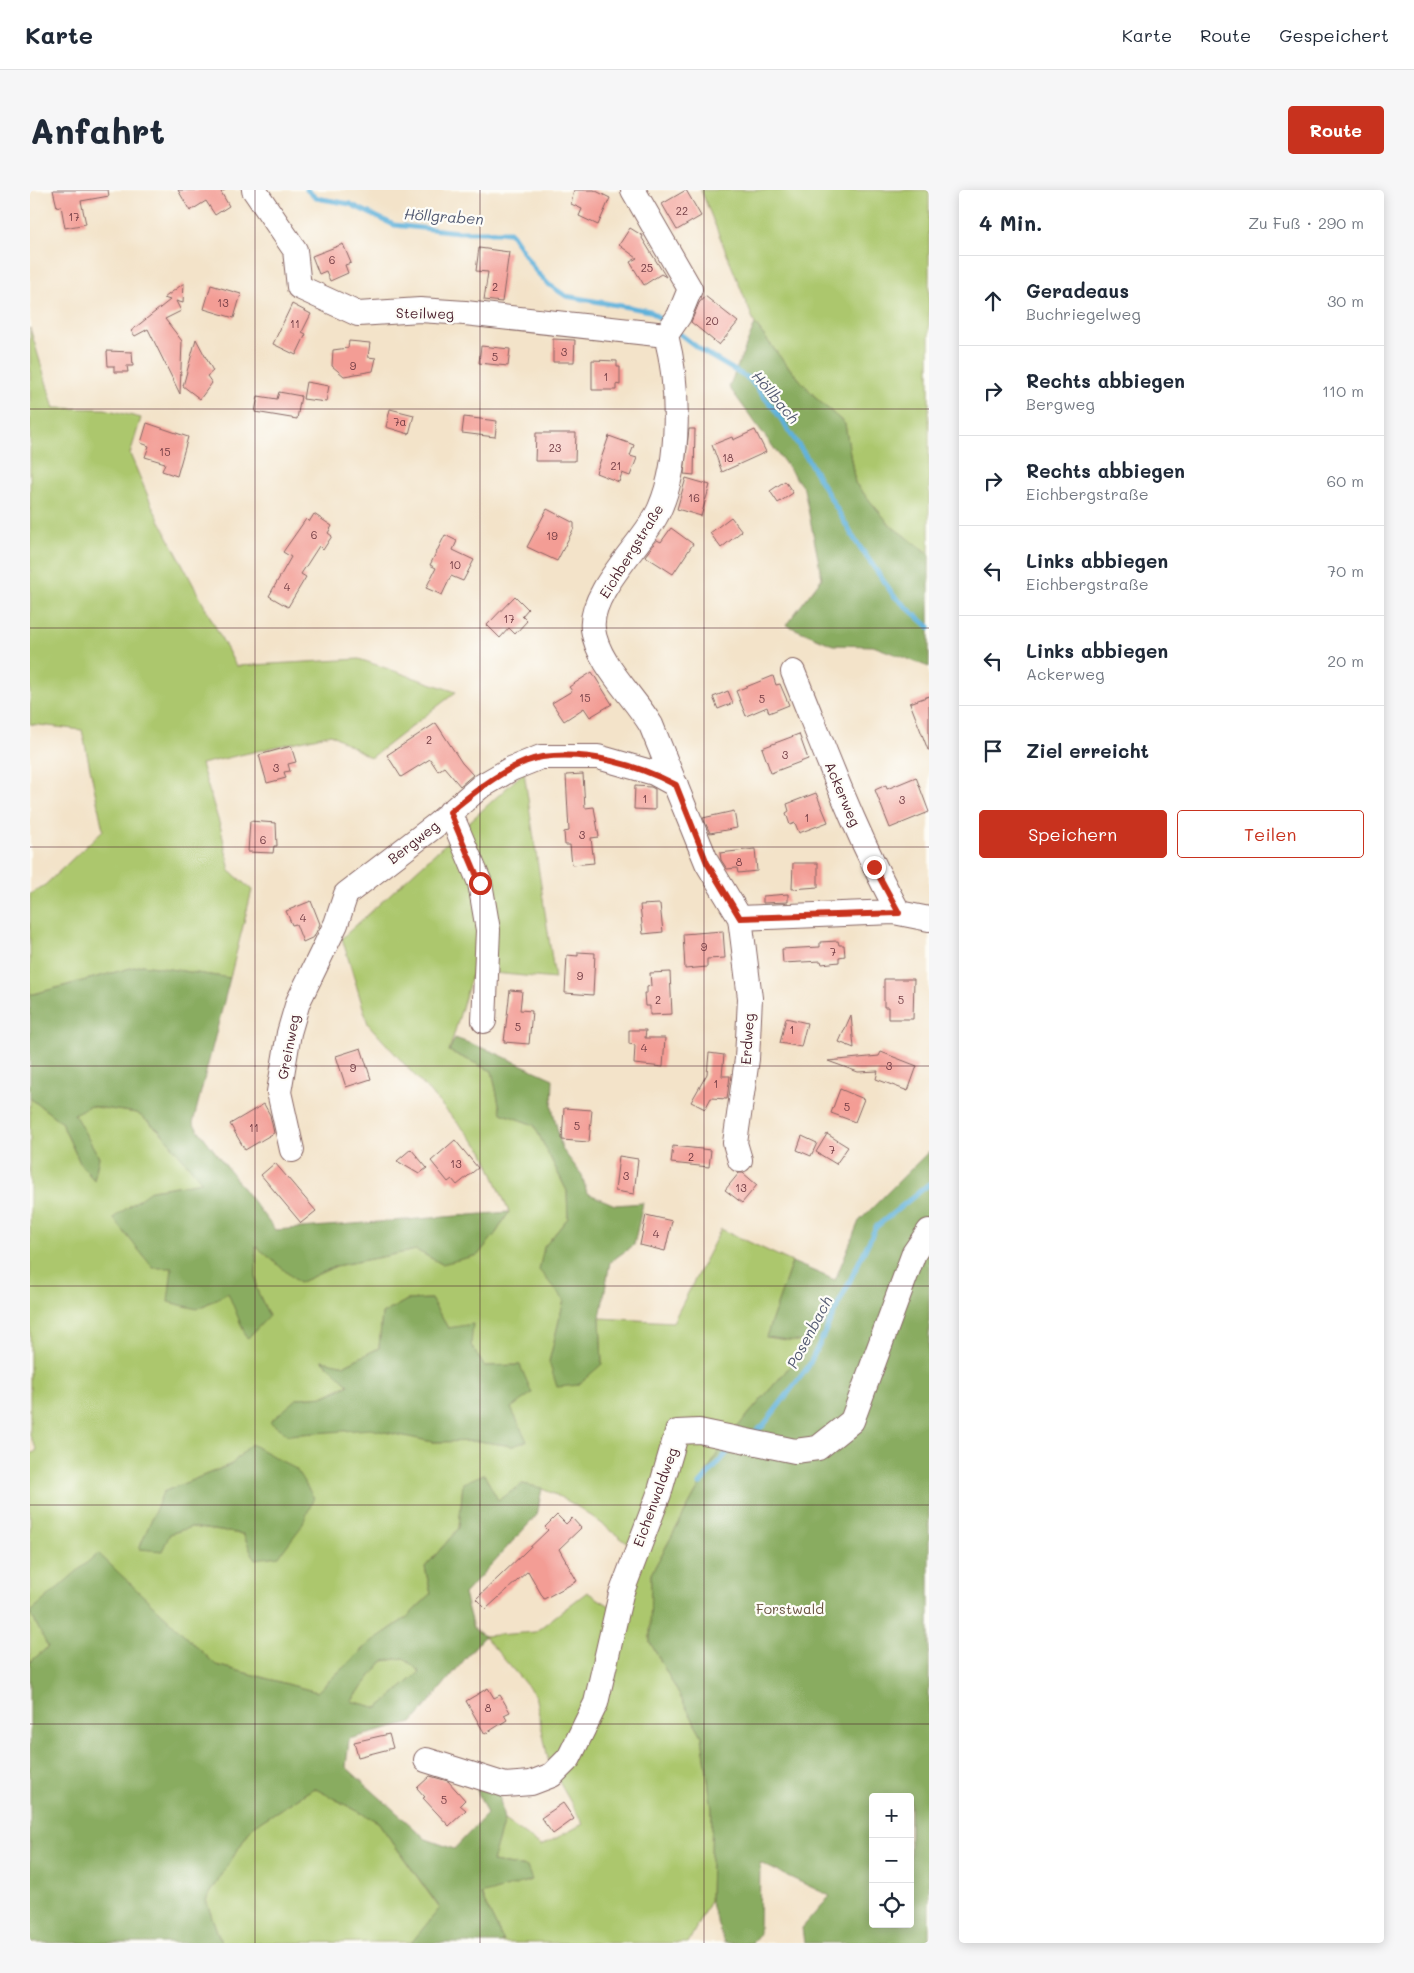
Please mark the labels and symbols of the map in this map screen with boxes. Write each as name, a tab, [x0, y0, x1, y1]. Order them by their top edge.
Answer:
water label: Höllgraben	[403, 203, 485, 229]
house number: 22	[676, 203, 688, 218]
house number: 17	[68, 209, 80, 224]
house number: 6	[329, 252, 335, 267]
house number: 25	[641, 260, 653, 275]
house number: 2	[492, 279, 498, 294]
house number: 13	[217, 295, 229, 310]
street label: Steilweg	[396, 303, 454, 323]
house number: 20	[706, 313, 719, 328]
house number: 11	[290, 316, 300, 331]
house number: 3	[561, 344, 568, 359]
house number: 5	[492, 349, 498, 364]
house number: 9	[350, 358, 357, 373]
water label: Höllbach	[748, 366, 804, 428]
house number: 1	[604, 369, 608, 384]
house number: 7a	[394, 414, 407, 429]
house number: 23	[549, 440, 562, 455]
house number: 15	[159, 444, 171, 459]
house number: 18	[722, 450, 734, 465]
house number: 21	[610, 458, 622, 473]
house number: 16	[688, 490, 700, 505]
street label: Eichbergstraße	[594, 500, 668, 602]
house number: 6	[311, 527, 317, 542]
house number: 19	[546, 528, 558, 543]
house number: 10	[449, 557, 461, 572]
house number: 4	[284, 579, 291, 594]
house number: 17	[503, 611, 515, 626]
house number: 15	[579, 690, 591, 705]
house number: 5	[759, 691, 765, 706]
house number: 2	[426, 732, 432, 747]
house number: 3	[782, 747, 789, 762]
street label: Ackerweg	[821, 759, 865, 829]
house number: 3	[273, 760, 280, 775]
house number: 1	[643, 791, 647, 806]
house number: 3	[899, 792, 906, 807]
house number: 1	[805, 810, 809, 825]
street label: Bergweg	[383, 816, 443, 868]
house number: 3	[579, 827, 586, 842]
house number: 6	[260, 832, 266, 847]
house number: 8	[736, 854, 743, 869]
route end	[863, 856, 886, 879]
route start	[469, 872, 492, 895]
house number: 4	[300, 910, 307, 925]
house number: 9	[701, 939, 708, 954]
house number: 7	[830, 944, 836, 959]
house number: 9	[577, 968, 584, 983]
house number: 2	[655, 992, 661, 1007]
house number: 5	[898, 992, 904, 1007]
street label: Greinweg	[272, 1013, 304, 1081]
street label: Erdweg	[736, 1013, 758, 1065]
house number: 5	[515, 1019, 521, 1034]
house number: 1	[790, 1022, 794, 1037]
house number: 4	[641, 1040, 648, 1055]
house number: 3	[886, 1058, 893, 1073]
house number: 9	[350, 1060, 357, 1075]
house number: 1	[714, 1076, 718, 1091]
house number: 5	[844, 1099, 850, 1114]
house number: 5	[574, 1118, 580, 1133]
house number: 11	[249, 1120, 259, 1135]
house number: 7	[829, 1142, 835, 1157]
house number: 2	[688, 1149, 694, 1164]
house number: 13	[450, 1156, 462, 1171]
house number: 3	[623, 1168, 630, 1183]
house number: 13	[735, 1180, 747, 1195]
house number: 4	[653, 1226, 660, 1241]
water label: Posenbach	[782, 1292, 836, 1372]
street label: Eichenwaldweg	[628, 1445, 682, 1549]
park label: Forstwald	[756, 1599, 824, 1618]
house number: 8	[485, 1700, 492, 1715]
house number: 5	[441, 1792, 447, 1807]

